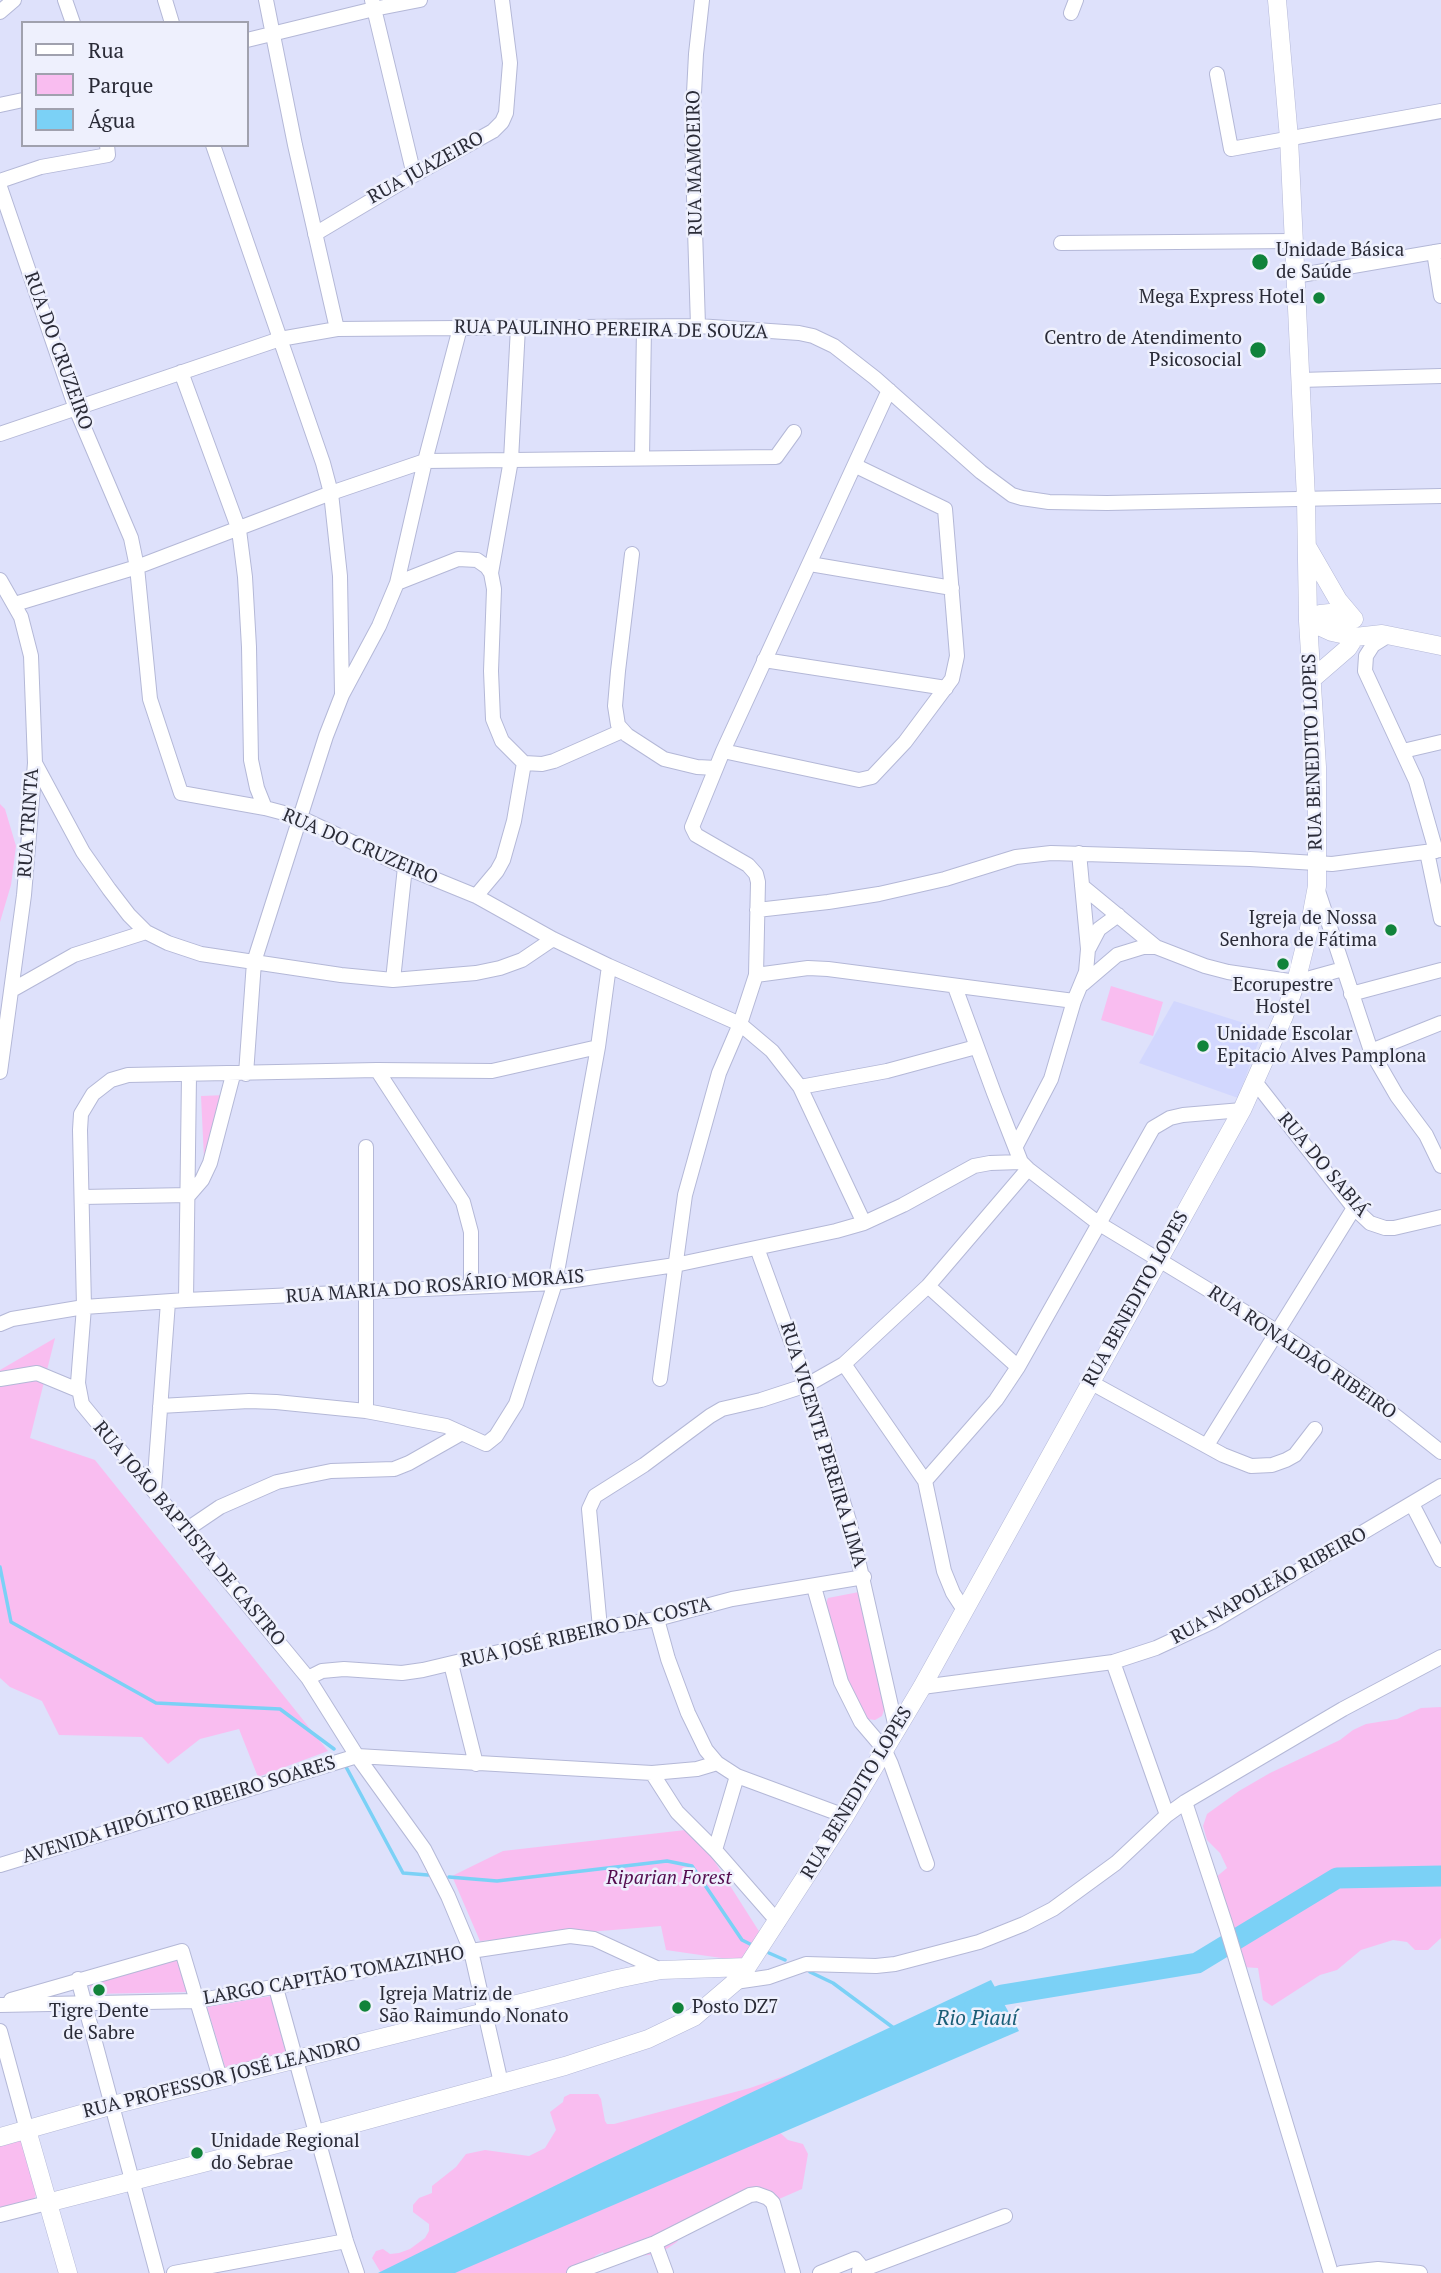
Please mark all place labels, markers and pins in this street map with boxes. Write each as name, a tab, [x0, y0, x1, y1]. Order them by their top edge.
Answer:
place label: Unidade Básica de Saúde	[1276, 240, 1404, 284]
marker: Unidade Básica de Saúde	[1250, 252, 1270, 272]
place label: Mega Express Hotel	[1139, 287, 1305, 309]
marker: Mega Express Hotel	[1311, 290, 1327, 306]
place label: Centro de Atendimento Psicosocial	[1044, 328, 1242, 372]
marker: Centro de Atendimento Psicosocial	[1248, 340, 1268, 360]
place label: Igreja de Nossa Senhora de Fátima	[1219, 908, 1377, 952]
marker: Igreja de Nossa Senhora de Fátima	[1383, 922, 1399, 938]
marker: Ecorupestre Hostel	[1275, 956, 1291, 972]
place label: Ecorupestre Hostel	[1233, 975, 1333, 1019]
place label: Unidade Escolar Epitacio Alves Pamplona	[1217, 1024, 1426, 1068]
marker: Unidade Escolar Epitacio Alves Pamplona	[1195, 1038, 1211, 1054]
marker: Tigre Dente de Sabre	[91, 1982, 107, 1998]
place label: Igreja Matriz de São Raimundo Nonato	[379, 1984, 568, 2028]
place label: Posto DZ7	[692, 1997, 778, 2019]
marker: Igreja Matriz de São Raimundo Nonato	[357, 1998, 373, 2014]
marker: Posto DZ7	[670, 2000, 686, 2016]
place label: Tigre Dente de Sabre	[49, 2001, 149, 2045]
place label: Unidade Regional do Sebrae	[211, 2131, 360, 2175]
marker: Unidade Regional do Sebrae	[189, 2145, 205, 2161]

